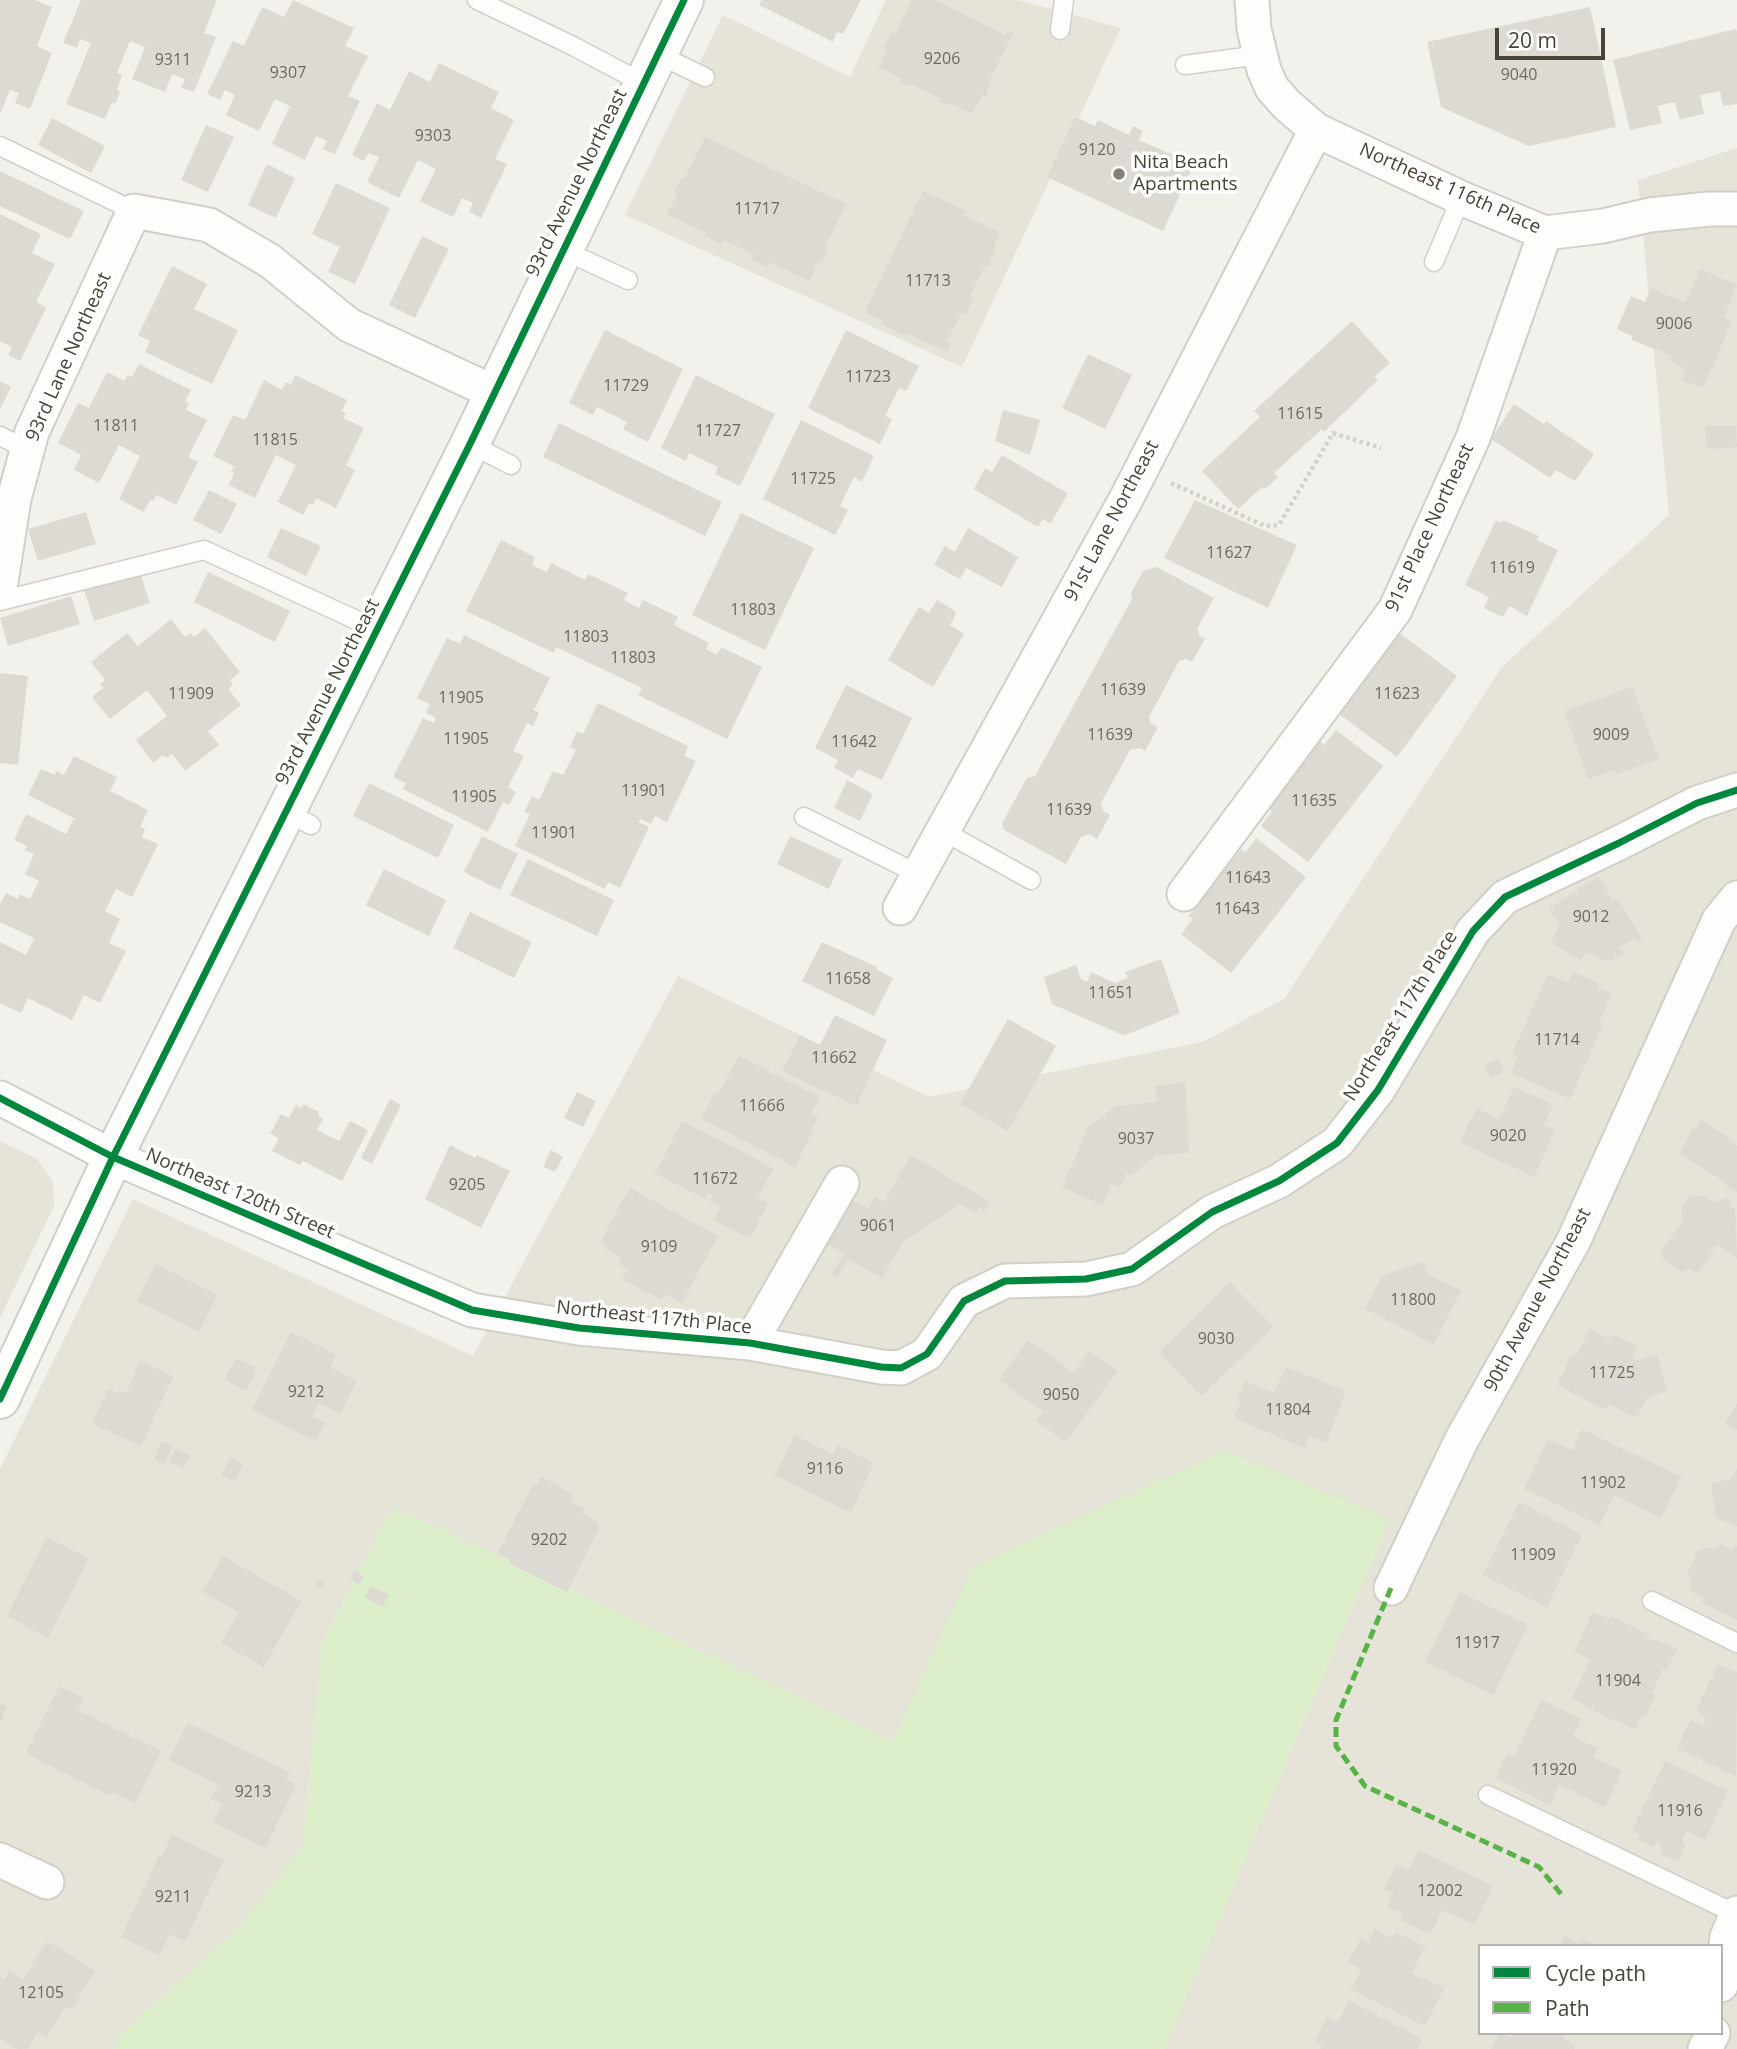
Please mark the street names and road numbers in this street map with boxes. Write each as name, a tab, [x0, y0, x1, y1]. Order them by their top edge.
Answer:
street label: 93rd Avenue Northeast	[522, 85, 632, 281]
street label: Northeast 116th Place	[1356, 139, 1544, 239]
street label: 93rd Lane Northeast	[21, 269, 117, 445]
street label: 91st Lane Northeast	[1060, 437, 1164, 605]
street label: 91st Place Northeast	[1381, 440, 1479, 616]
street label: 93rd Avenue Northeast	[271, 595, 385, 789]
street label: Northeast 117th Place	[1339, 927, 1463, 1105]
street label: Northeast 120th Street	[142, 1144, 338, 1244]
street label: 90th Avenue Northeast	[1480, 1204, 1596, 1396]
street label: Northeast 117th Place	[555, 1296, 753, 1340]

